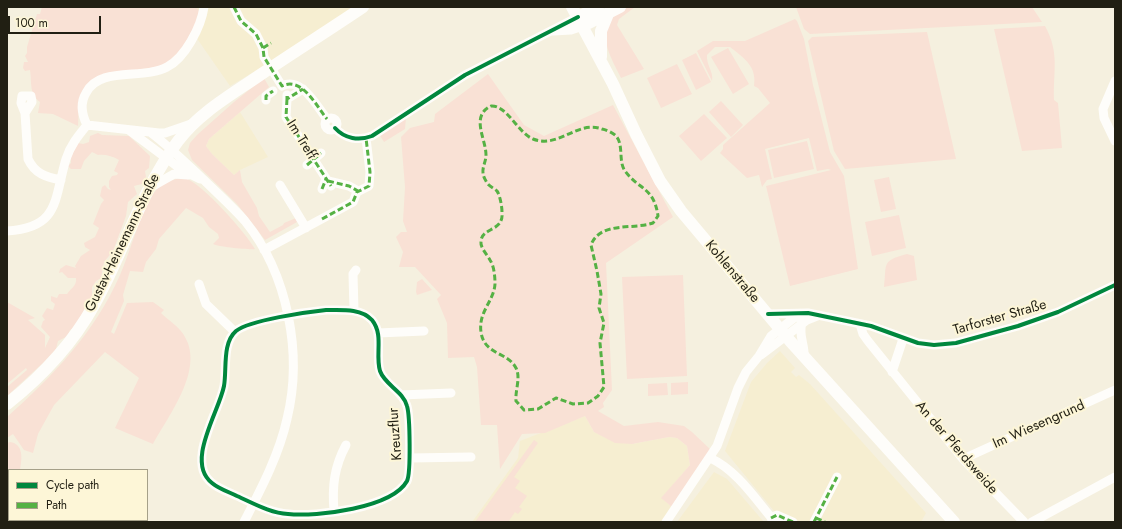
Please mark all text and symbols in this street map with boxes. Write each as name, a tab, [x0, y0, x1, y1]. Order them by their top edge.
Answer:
scale bar	[10, 8, 103, 34]
text: 100 m	[15, 14, 48, 32]
street label: Im Treff	[282, 117, 320, 163]
street label: Gustav-Heinemann-Straße	[82, 171, 164, 315]
street label: Kohlenstraße	[701, 238, 763, 306]
street label: Tarforster Straße	[952, 297, 1048, 339]
street label: Im Wiesengrund	[990, 397, 1088, 453]
street label: An der Pferdsweide	[911, 398, 1001, 498]
street label: Kreuzflur	[386, 407, 406, 461]
legend	[8, 469, 148, 521]
text: Cycle path	[46, 476, 99, 494]
text: Path	[46, 496, 67, 514]

